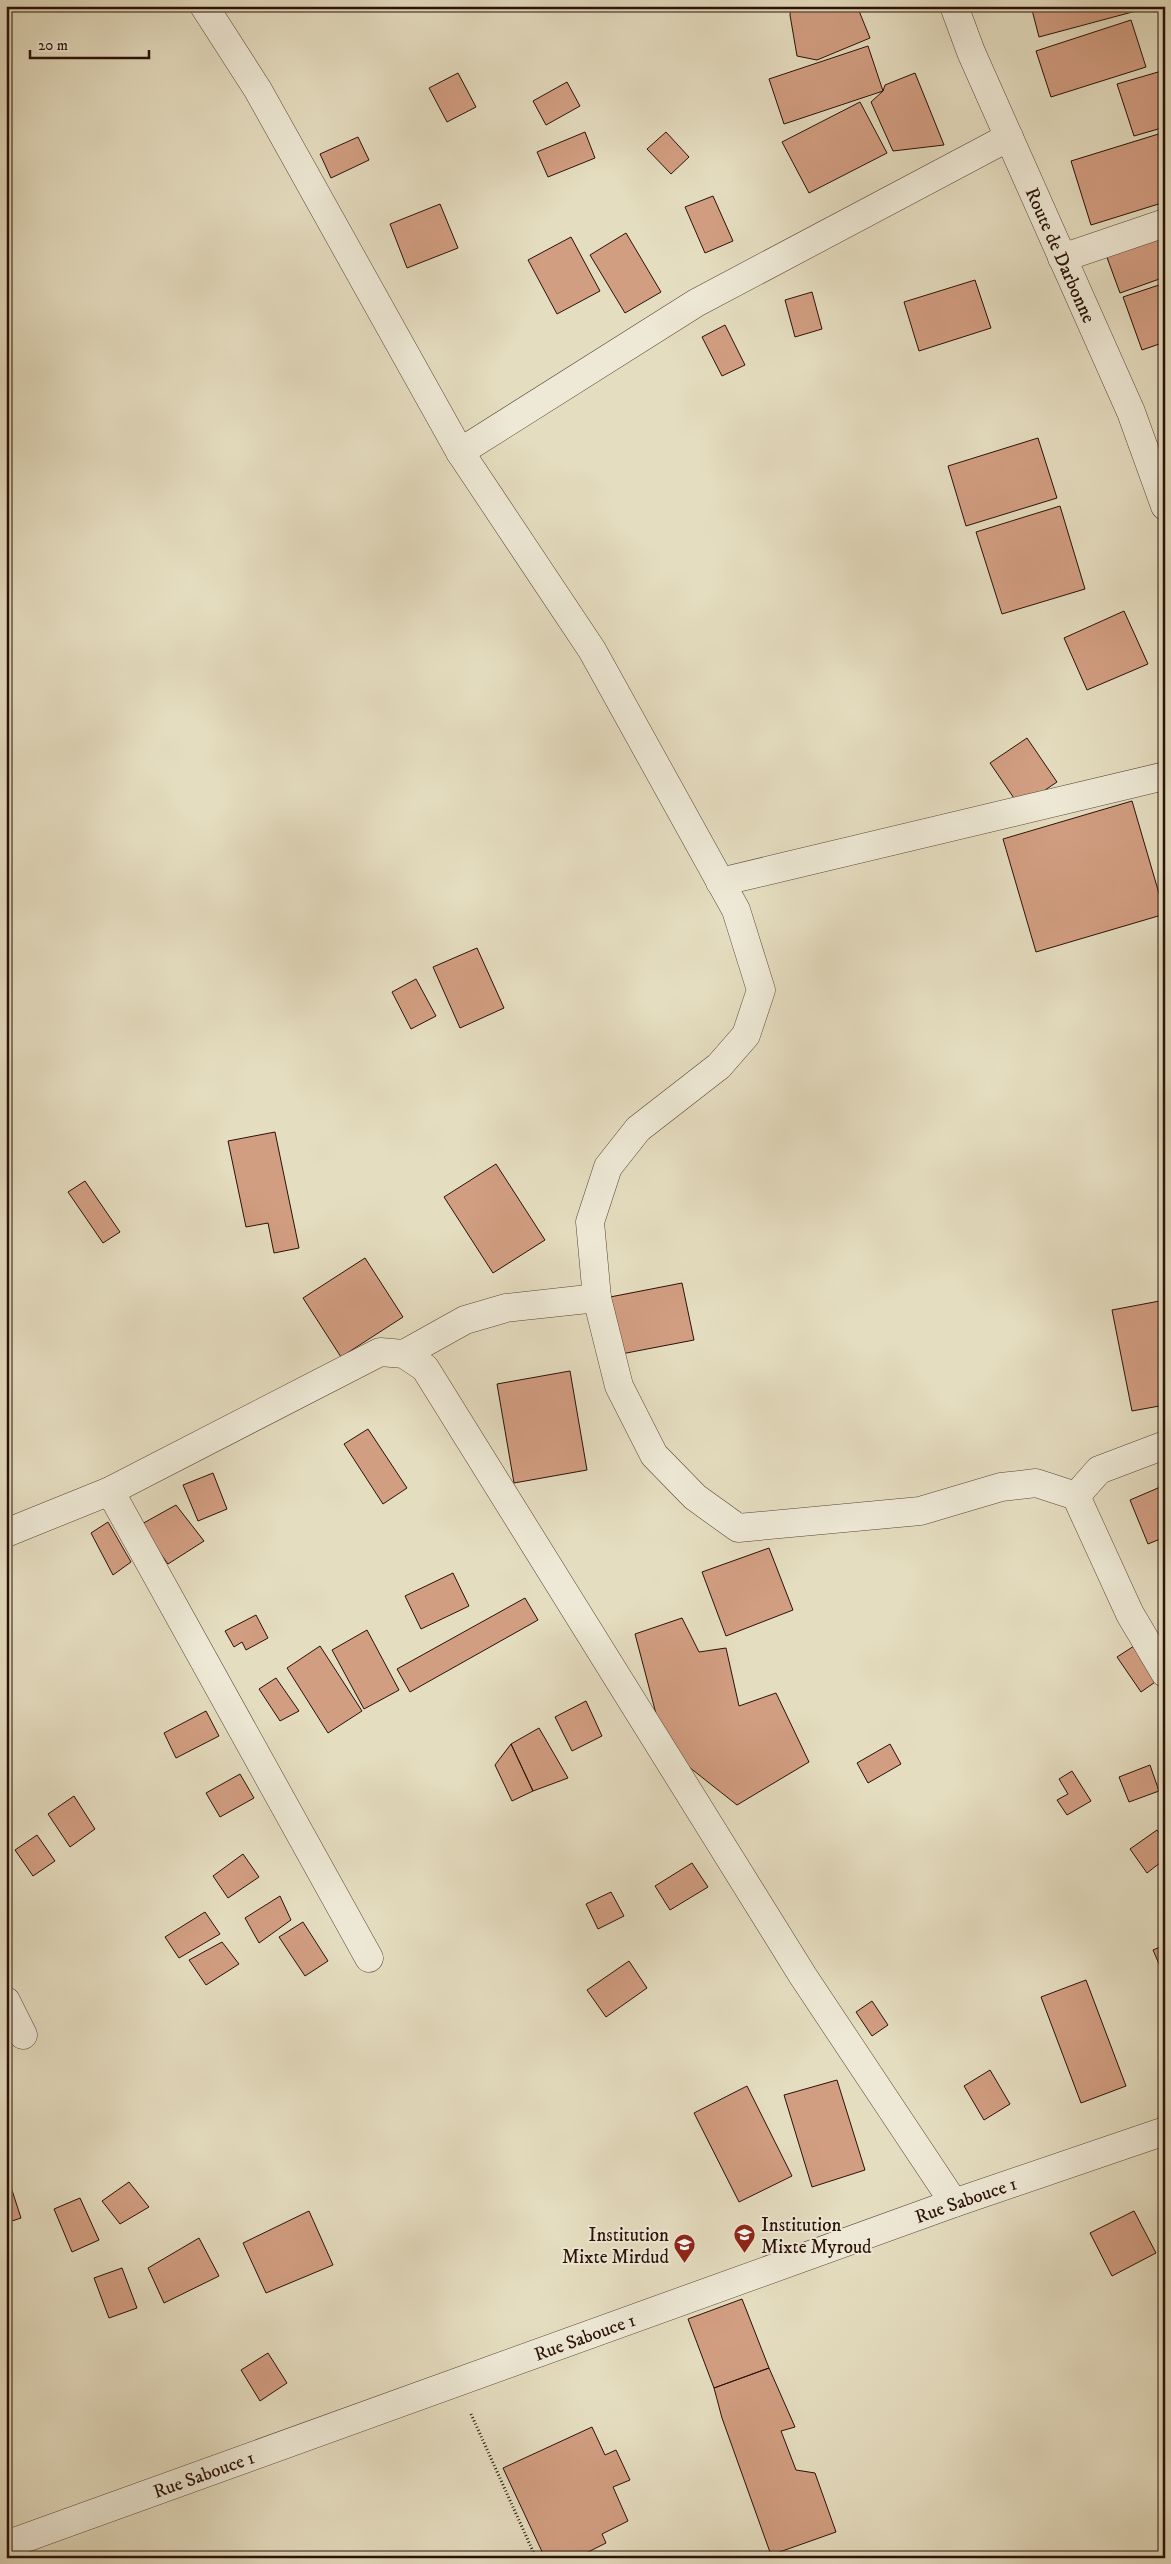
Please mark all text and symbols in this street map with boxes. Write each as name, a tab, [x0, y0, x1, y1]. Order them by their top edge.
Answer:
scale bar	[30, 28, 149, 60]
text: 20 m	[38, 36, 68, 55]
street label: Route de Darbonne	[1020, 184, 1100, 327]
street label: Rue Sabouce 1	[912, 2172, 1020, 2229]
place label: Institution Mixte Myroud	[761, 2214, 872, 2259]
school or university icon: Institution Mixte Myroud	[733, 2223, 757, 2254]
place label: Institution Mixte Mirdud	[562, 2224, 670, 2269]
school or university icon: Institution Mixte Mirdud	[673, 2233, 697, 2264]
street label: Rue Sabouce 1	[531, 2309, 639, 2367]
street label: Rue Sabouce 1	[150, 2446, 258, 2504]

